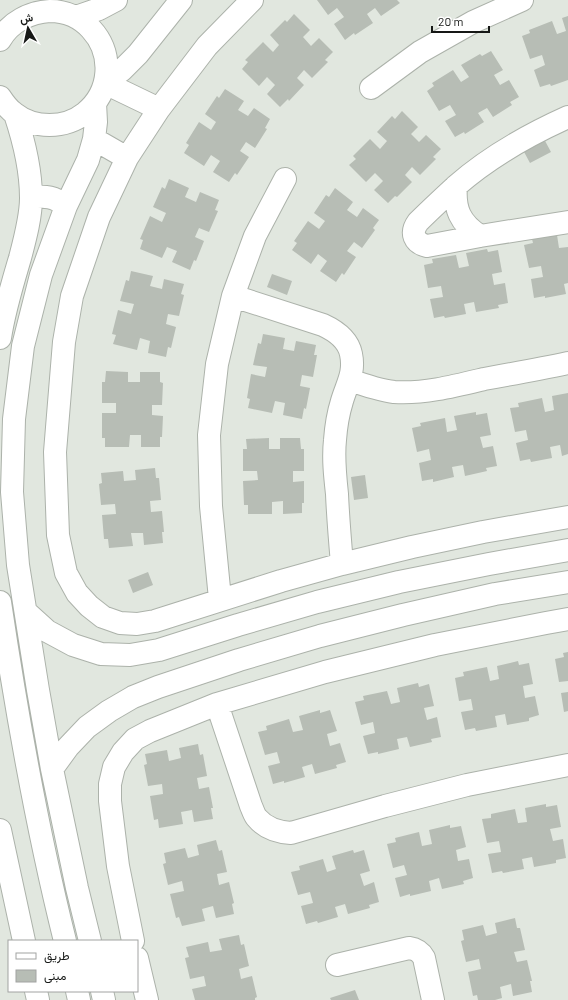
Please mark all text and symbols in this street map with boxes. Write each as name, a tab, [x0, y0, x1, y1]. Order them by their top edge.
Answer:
north arrow	[8, 8, 48, 48]
scale bar	[432, 8, 489, 34]
text: ش	[19, 10, 34, 26]
text: 20 m	[438, 14, 464, 28]
legend	[8, 940, 138, 992]
text: طريق	[44, 948, 70, 964]
text: مبنى	[44, 968, 66, 984]

